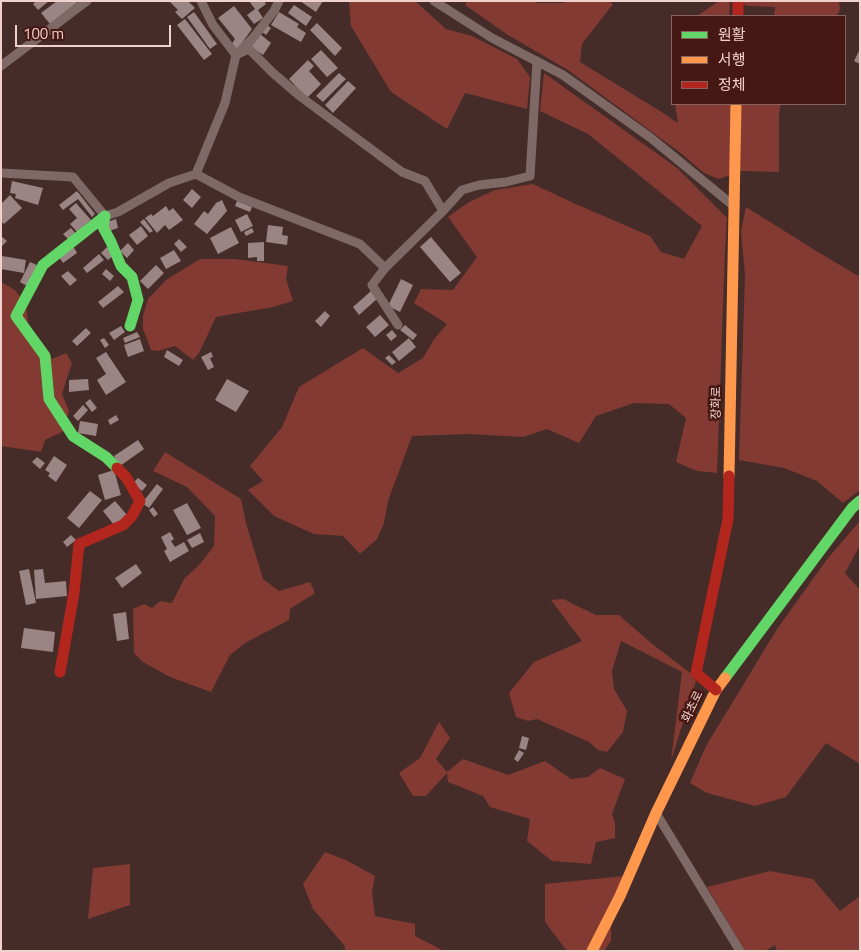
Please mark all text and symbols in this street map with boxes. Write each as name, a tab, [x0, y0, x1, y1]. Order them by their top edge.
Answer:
scale bar	[18, 15, 174, 47]
legend	[671, 15, 846, 105]
text: 100 m	[23, 22, 64, 45]
text: 원활	[718, 23, 746, 46]
text: 서행	[718, 48, 746, 71]
text: 정체	[718, 73, 746, 96]
street label: 장화로	[710, 386, 724, 420]
street label: 화초로	[679, 689, 707, 725]

